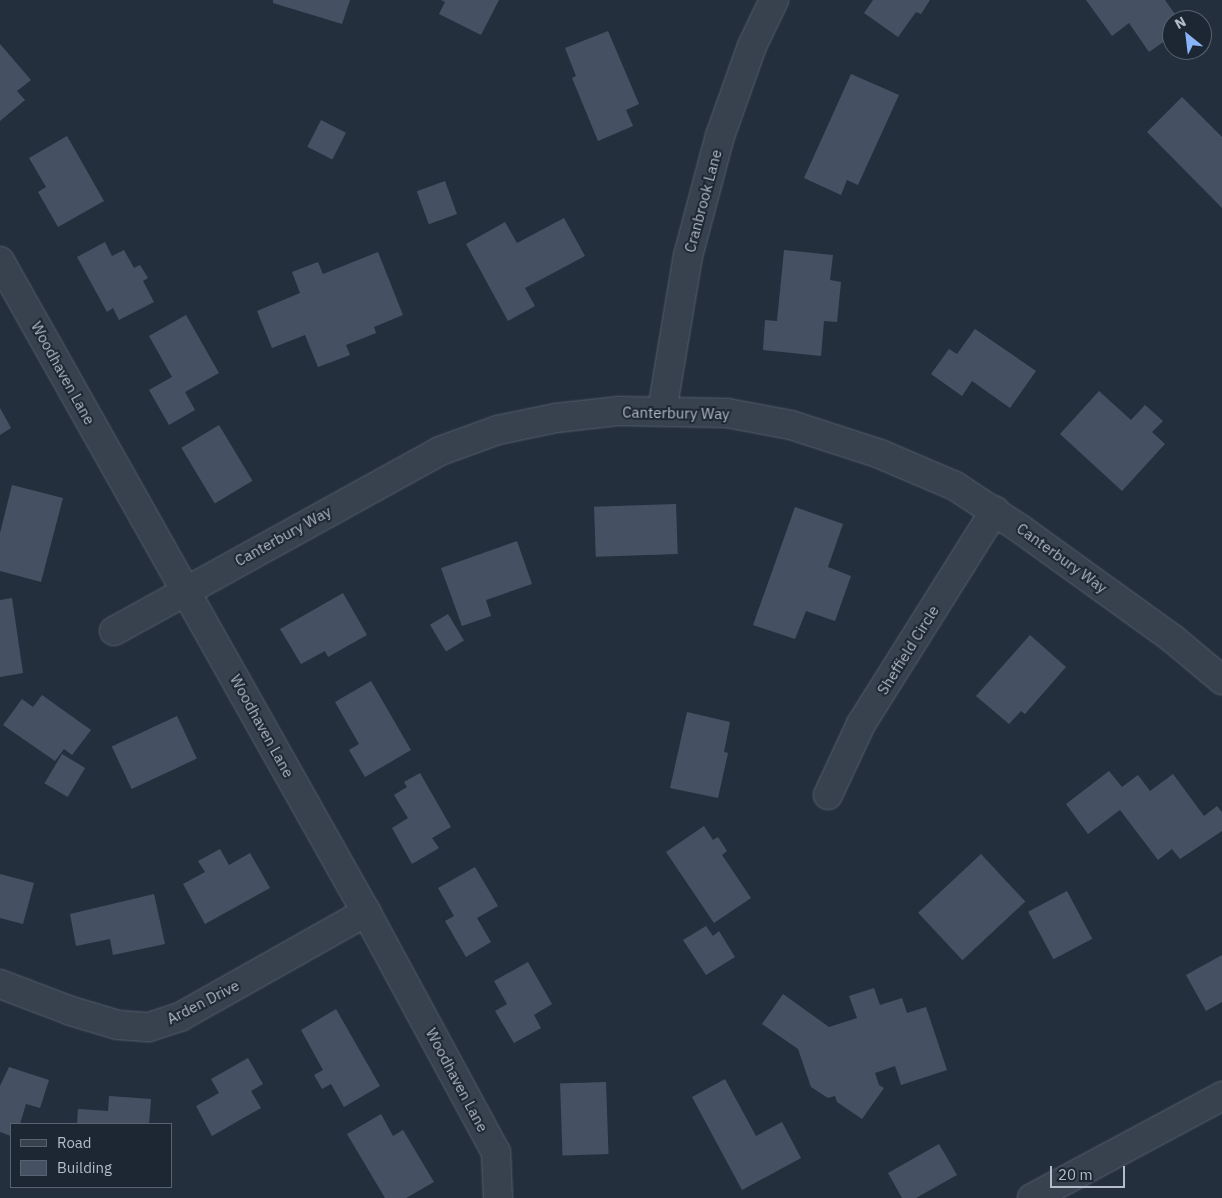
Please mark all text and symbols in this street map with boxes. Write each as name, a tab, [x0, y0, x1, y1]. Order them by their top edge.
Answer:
north arrow	[1162, 10, 1212, 60]
text: N	[1171, 12, 1189, 33]
street label: Cranbrook Lane	[681, 148, 725, 254]
street label: Woodhaven Lane	[27, 318, 99, 428]
street label: Canterbury Way	[622, 403, 730, 423]
street label: Canterbury Way	[232, 502, 334, 570]
street label: Canterbury Way	[1013, 519, 1111, 597]
street label: Sheffield Circle	[873, 602, 943, 698]
street label: Woodhaven Lane	[226, 671, 298, 781]
street label: Arden Drive	[164, 976, 242, 1028]
street label: Woodhaven Lane	[422, 1025, 492, 1135]
legend	[10, 1123, 172, 1188]
text: Road	[57, 1133, 92, 1152]
scale bar	[1052, 1156, 1127, 1188]
text: Building	[57, 1158, 112, 1177]
text: 20 m	[1058, 1165, 1093, 1184]

